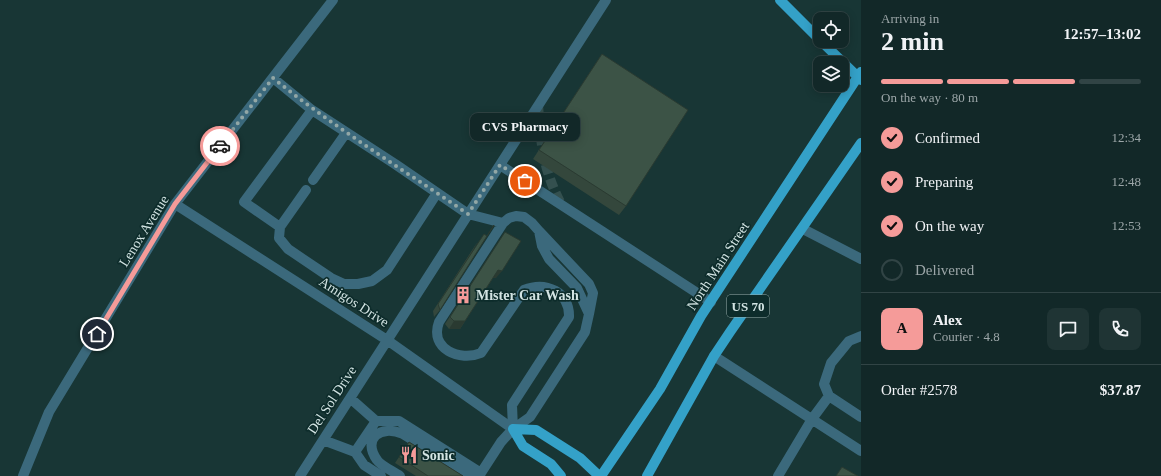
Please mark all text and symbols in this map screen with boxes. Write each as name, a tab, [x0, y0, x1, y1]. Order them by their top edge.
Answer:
text: Arriving in	[881, 11, 939, 26]
map controls	[813, 12, 849, 92]
button: locate	[813, 12, 849, 48]
text: 12:57–13:02	[1064, 26, 1141, 42]
text: 2 min	[881, 27, 944, 56]
button: layers	[813, 56, 849, 92]
text: On the way · 80 m	[881, 90, 978, 105]
callout: CVS Pharmacy	[470, 113, 580, 141]
text: CVS Pharmacy	[482, 119, 568, 134]
courier	[200, 126, 240, 166]
icon: check	[881, 127, 903, 149]
text: Confirmed	[915, 130, 980, 146]
text: 12:34	[1111, 130, 1141, 145]
icon: car	[209, 135, 231, 157]
pin	[508, 164, 542, 198]
icon: bag	[514, 170, 536, 192]
icon: check	[881, 171, 903, 193]
text: Preparing	[915, 174, 973, 190]
text: 12:48	[1111, 174, 1141, 189]
street label: Lenox Avenue	[116, 193, 172, 269]
icon: check	[881, 215, 903, 237]
text: On the way	[915, 218, 984, 234]
text: 12:53	[1111, 218, 1141, 233]
street label: North Main Street	[684, 219, 752, 313]
text: Delivered	[915, 262, 974, 278]
street label: Amigos Drive	[316, 274, 392, 330]
building icon: Mister Car Wash	[453, 285, 473, 305]
place label: Mister Car Wash	[476, 288, 579, 303]
road number: US 70	[727, 295, 769, 317]
button: chat	[1047, 308, 1089, 350]
button: phone	[1099, 308, 1141, 350]
text: Alex	[933, 312, 962, 328]
pin	[80, 317, 114, 351]
text: A	[897, 320, 907, 336]
icon: home	[86, 323, 108, 345]
text: Courier · 4.8	[933, 329, 1000, 344]
street label: Del Sol Drive	[305, 363, 359, 437]
text: Order #2578	[881, 382, 957, 398]
text: $37.87	[1100, 382, 1141, 398]
restaurant icon: Sonic	[399, 445, 419, 465]
place label: Sonic	[422, 448, 455, 463]

